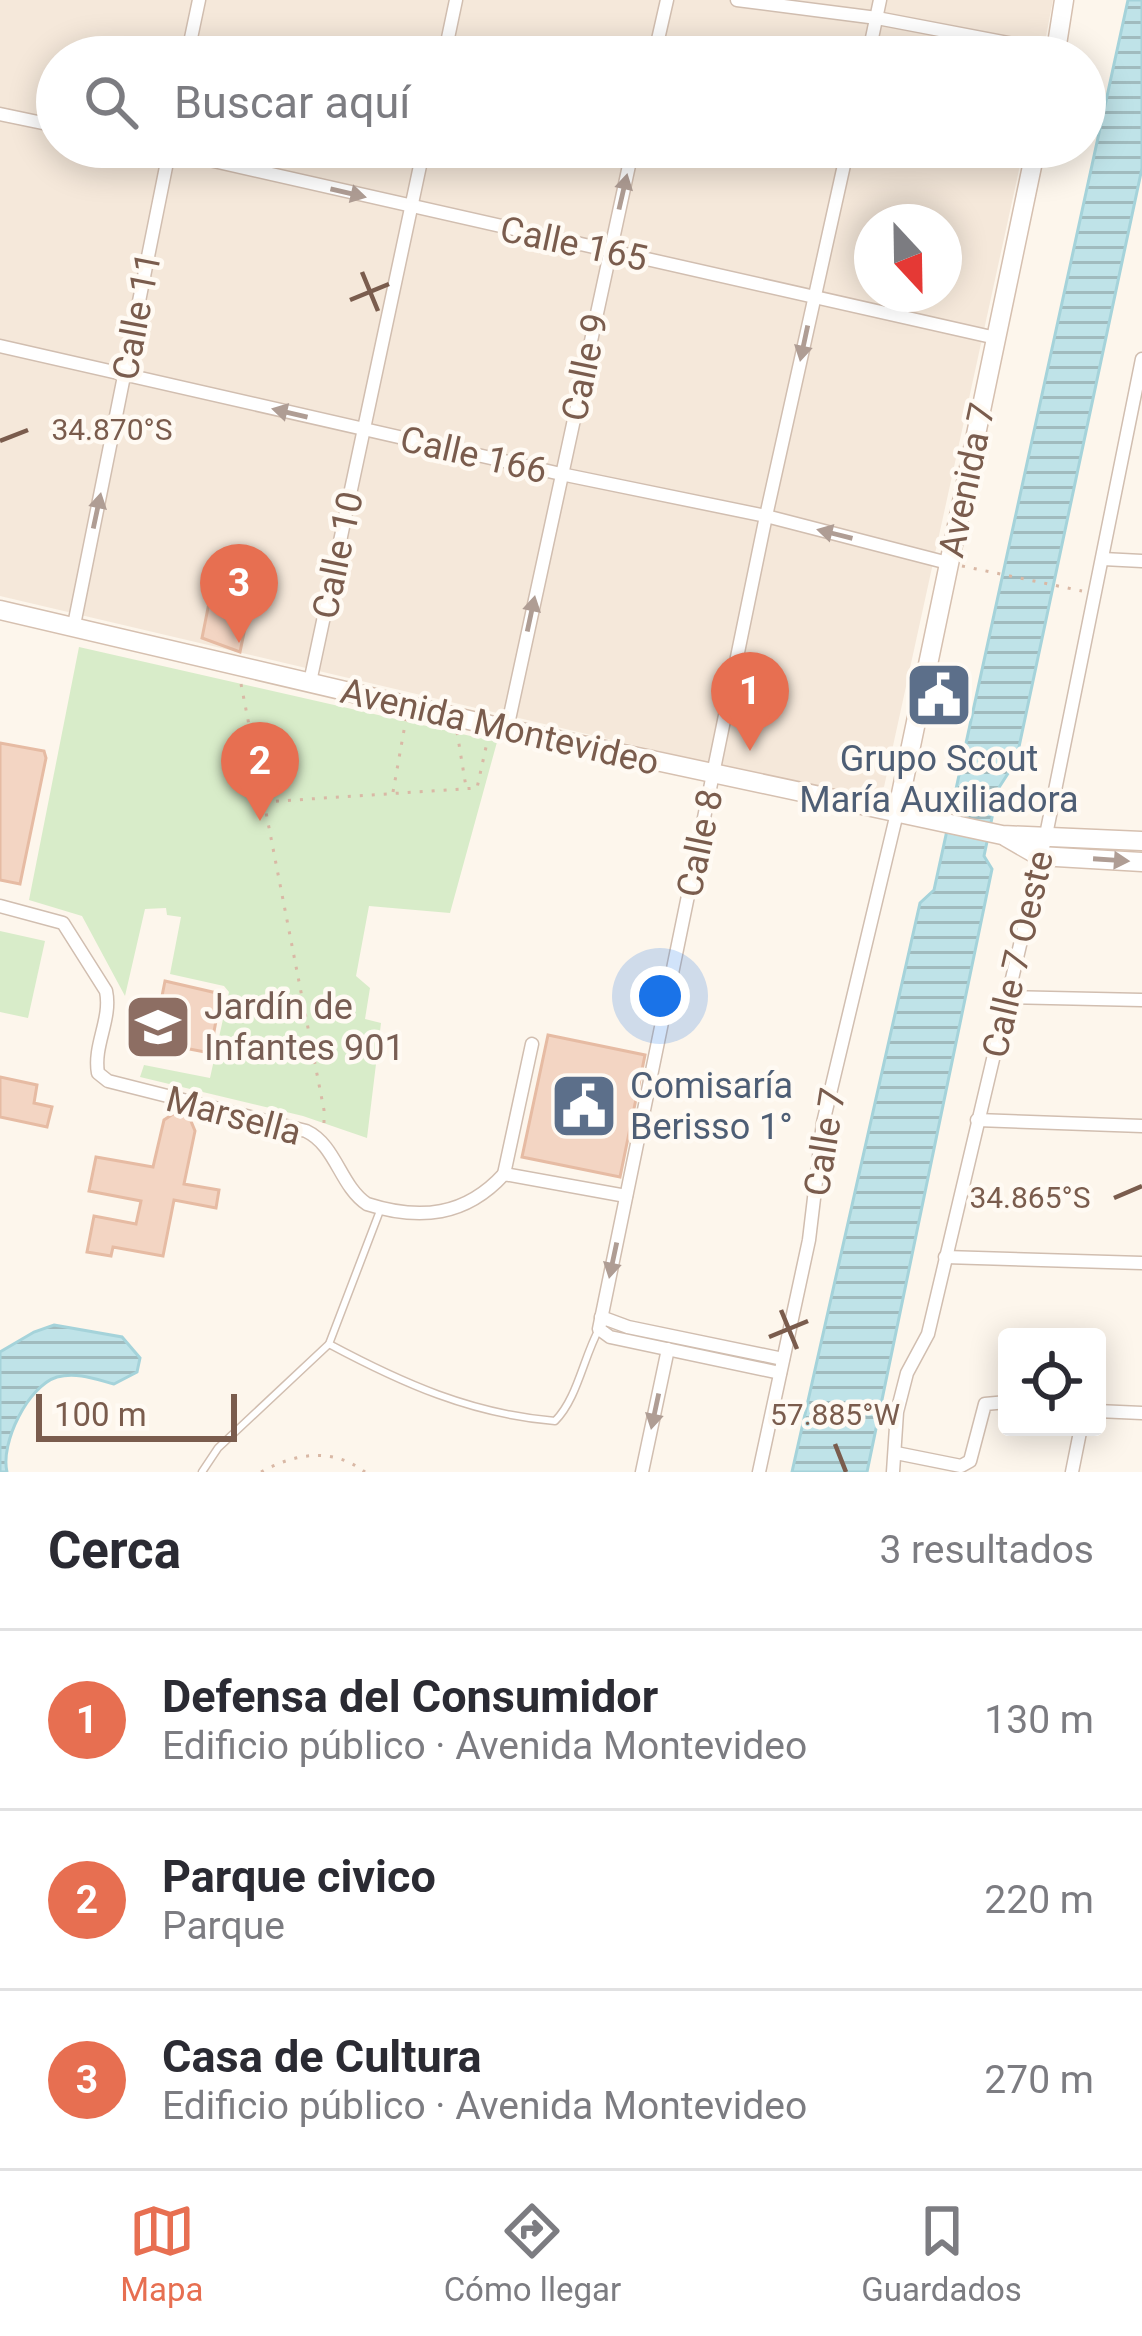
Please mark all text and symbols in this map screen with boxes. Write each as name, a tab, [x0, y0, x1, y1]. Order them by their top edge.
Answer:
search box	[36, 36, 1106, 168]
icon: search	[78, 69, 144, 135]
text: Buscar aquí	[174, 76, 411, 129]
one-way arrow	[614, 173, 633, 210]
one-way arrow	[330, 184, 368, 203]
north arrow	[854, 204, 962, 312]
street label: Calle 165	[496, 208, 651, 280]
street label: Calle 11	[104, 249, 170, 384]
street label: Calle 9	[553, 310, 617, 425]
one-way arrow	[794, 325, 813, 363]
street label: Avenida 7	[930, 399, 1004, 561]
one-way arrow	[271, 402, 309, 421]
text: 34.870°S	[51, 412, 173, 447]
street label: Calle 166	[396, 418, 551, 492]
street label: Calle 10	[304, 488, 372, 623]
one-way arrow	[88, 491, 107, 529]
one-way arrow	[816, 524, 853, 543]
pin: 3	[200, 544, 278, 643]
one-way arrow	[523, 595, 542, 633]
pin: 1	[711, 652, 789, 751]
public building icon: Grupo Scout María Auxiliadora	[904, 660, 974, 730]
street label: Avenida Montevideo	[337, 670, 663, 784]
pin: 2	[221, 722, 299, 821]
place label: Grupo Scout María Auxiliadora	[799, 738, 1079, 821]
street label: Calle 8	[668, 786, 732, 901]
street label: Calle 7 Oeste	[974, 847, 1062, 1062]
one-way arrow	[1093, 851, 1130, 870]
your location	[630, 966, 690, 1026]
place label: Jardín de Infantes 901	[204, 986, 405, 1069]
school or university icon: Jardín de Infantes 901	[123, 992, 193, 1062]
place label: Comisaría Berisso 1°	[630, 1065, 793, 1148]
public building icon: Comisaría Berisso 1°	[549, 1071, 619, 1141]
street label: Marsella	[162, 1078, 306, 1154]
street label: Calle 7	[796, 1085, 854, 1199]
text: 34.865°S	[969, 1180, 1091, 1215]
one-way arrow	[603, 1241, 622, 1279]
map controls	[998, 1328, 1106, 1436]
button: locate	[998, 1328, 1106, 1436]
scale bar	[36, 1388, 237, 1441]
one-way arrow	[645, 1392, 664, 1430]
text: 100 m	[54, 1395, 147, 1434]
text: 57.885°W	[770, 1397, 900, 1432]
text: Cerca	[48, 1521, 181, 1580]
text: 3 resultados	[879, 1527, 1094, 1573]
text: Defensa del Consumidor	[162, 1670, 658, 1723]
text: 1	[76, 1697, 98, 1743]
text: 130 m	[984, 1697, 1094, 1743]
text: Edificio público · Avenida Montevideo	[162, 1723, 807, 1769]
text: Parque civico	[162, 1850, 436, 1903]
text: 2	[76, 1877, 98, 1923]
text: 220 m	[984, 1877, 1094, 1923]
text: Parque	[162, 1903, 285, 1949]
text: Casa de Cultura	[162, 2030, 482, 2083]
text: 3	[76, 2057, 98, 2103]
text: 270 m	[984, 2057, 1094, 2103]
text: Edificio público · Avenida Montevideo	[162, 2083, 807, 2129]
tab: Mapa	[120, 2198, 203, 2309]
tab: Cómo llegar	[444, 2198, 621, 2309]
tab: Guardados	[861, 2198, 1022, 2309]

